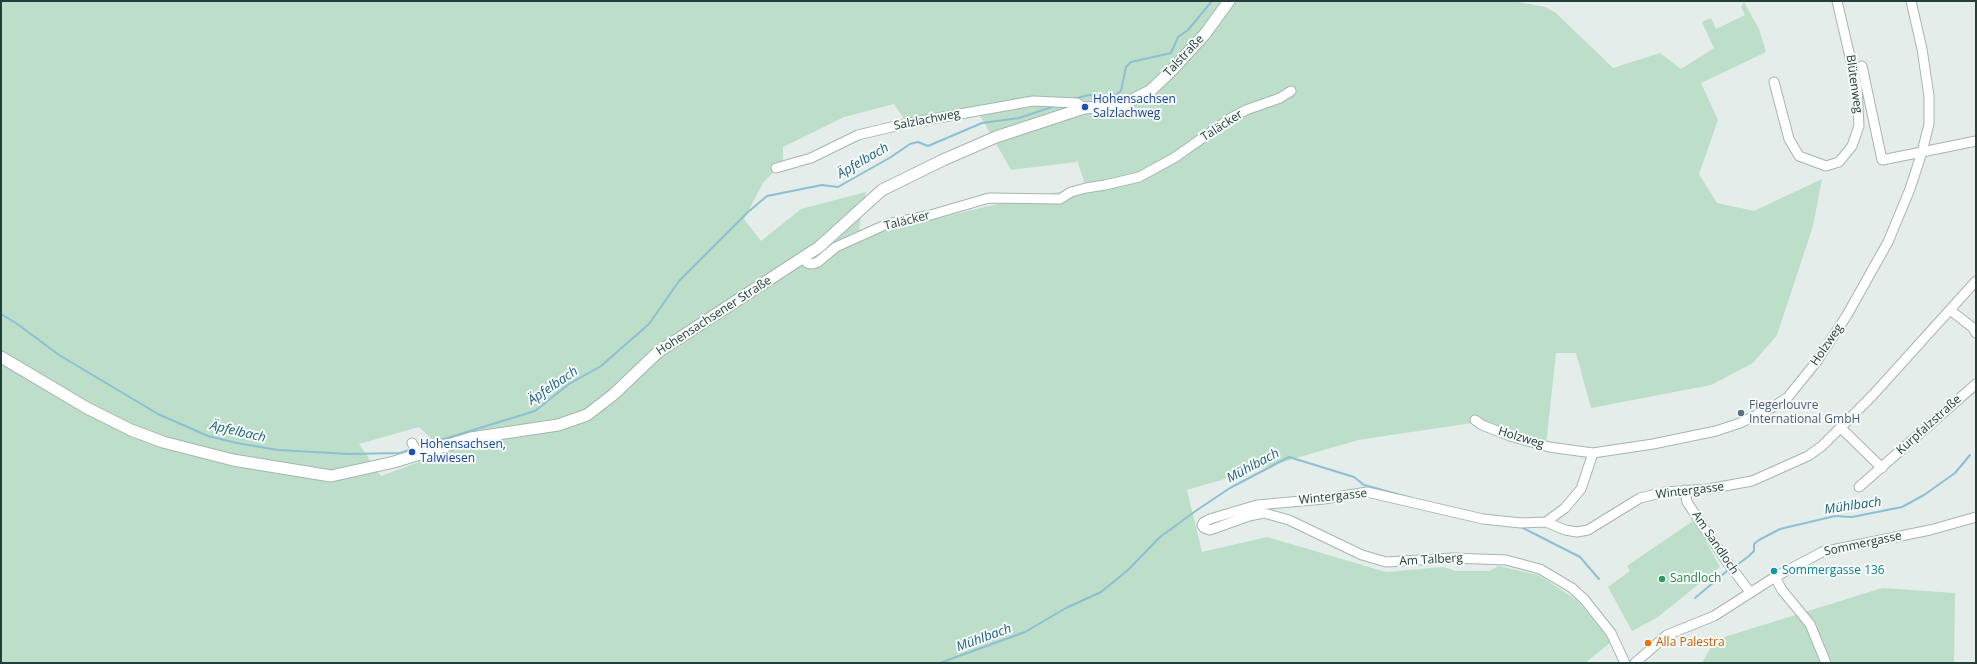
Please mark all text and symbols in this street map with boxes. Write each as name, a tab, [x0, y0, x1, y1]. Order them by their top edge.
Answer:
street label: Talstraße	[1161, 32, 1207, 80]
street label: Blütenweg	[1843, 54, 1865, 114]
place label: Hohensachsen Salzlachweg	[1093, 93, 1176, 121]
marker: Hohensachsen Salzlachweg	[1080, 102, 1090, 112]
street label: Salzlachweg	[893, 107, 961, 133]
street label: Taläcker	[1199, 107, 1245, 145]
water label: Äpfelbach	[834, 140, 892, 182]
street label: Taläcker	[883, 208, 931, 234]
street label: Hohensachsener Straße	[654, 273, 774, 359]
street label: Holzweg	[1808, 321, 1846, 369]
water label: Äpfelbach	[525, 364, 581, 408]
street label: Kurpfalzstraße	[1894, 392, 1964, 458]
place label: Fiegerlouvre International GmbH	[1749, 399, 1860, 427]
marker: Fiegerlouvre International GmbH	[1736, 408, 1746, 418]
water label: Äpfelbach	[209, 418, 267, 446]
street label: Holzweg	[1496, 424, 1546, 452]
place label: Hohensachsen, Talwiesen	[420, 438, 506, 466]
water label: Mühlbach	[1224, 446, 1282, 486]
marker: Hohensachsen, Talwiesen	[407, 447, 417, 457]
street label: Wintergasse	[1655, 480, 1725, 502]
street label: Wintergasse	[1298, 486, 1368, 508]
water label: Mühlbach	[1824, 494, 1882, 518]
street label: Am Sandloch	[1689, 509, 1741, 577]
street label: Sommergasse	[1823, 529, 1903, 559]
street label: Am Talberg	[1399, 551, 1463, 569]
place label: Sommergasse 136	[1782, 564, 1885, 578]
marker: Sommergasse 136	[1769, 566, 1779, 576]
place label: Sandloch	[1670, 572, 1721, 586]
marker: Sandloch	[1657, 574, 1667, 584]
water label: Mühlbach	[954, 621, 1014, 655]
place label: Alla Palestra	[1656, 636, 1725, 650]
marker: Alla Palestra	[1643, 638, 1653, 648]

